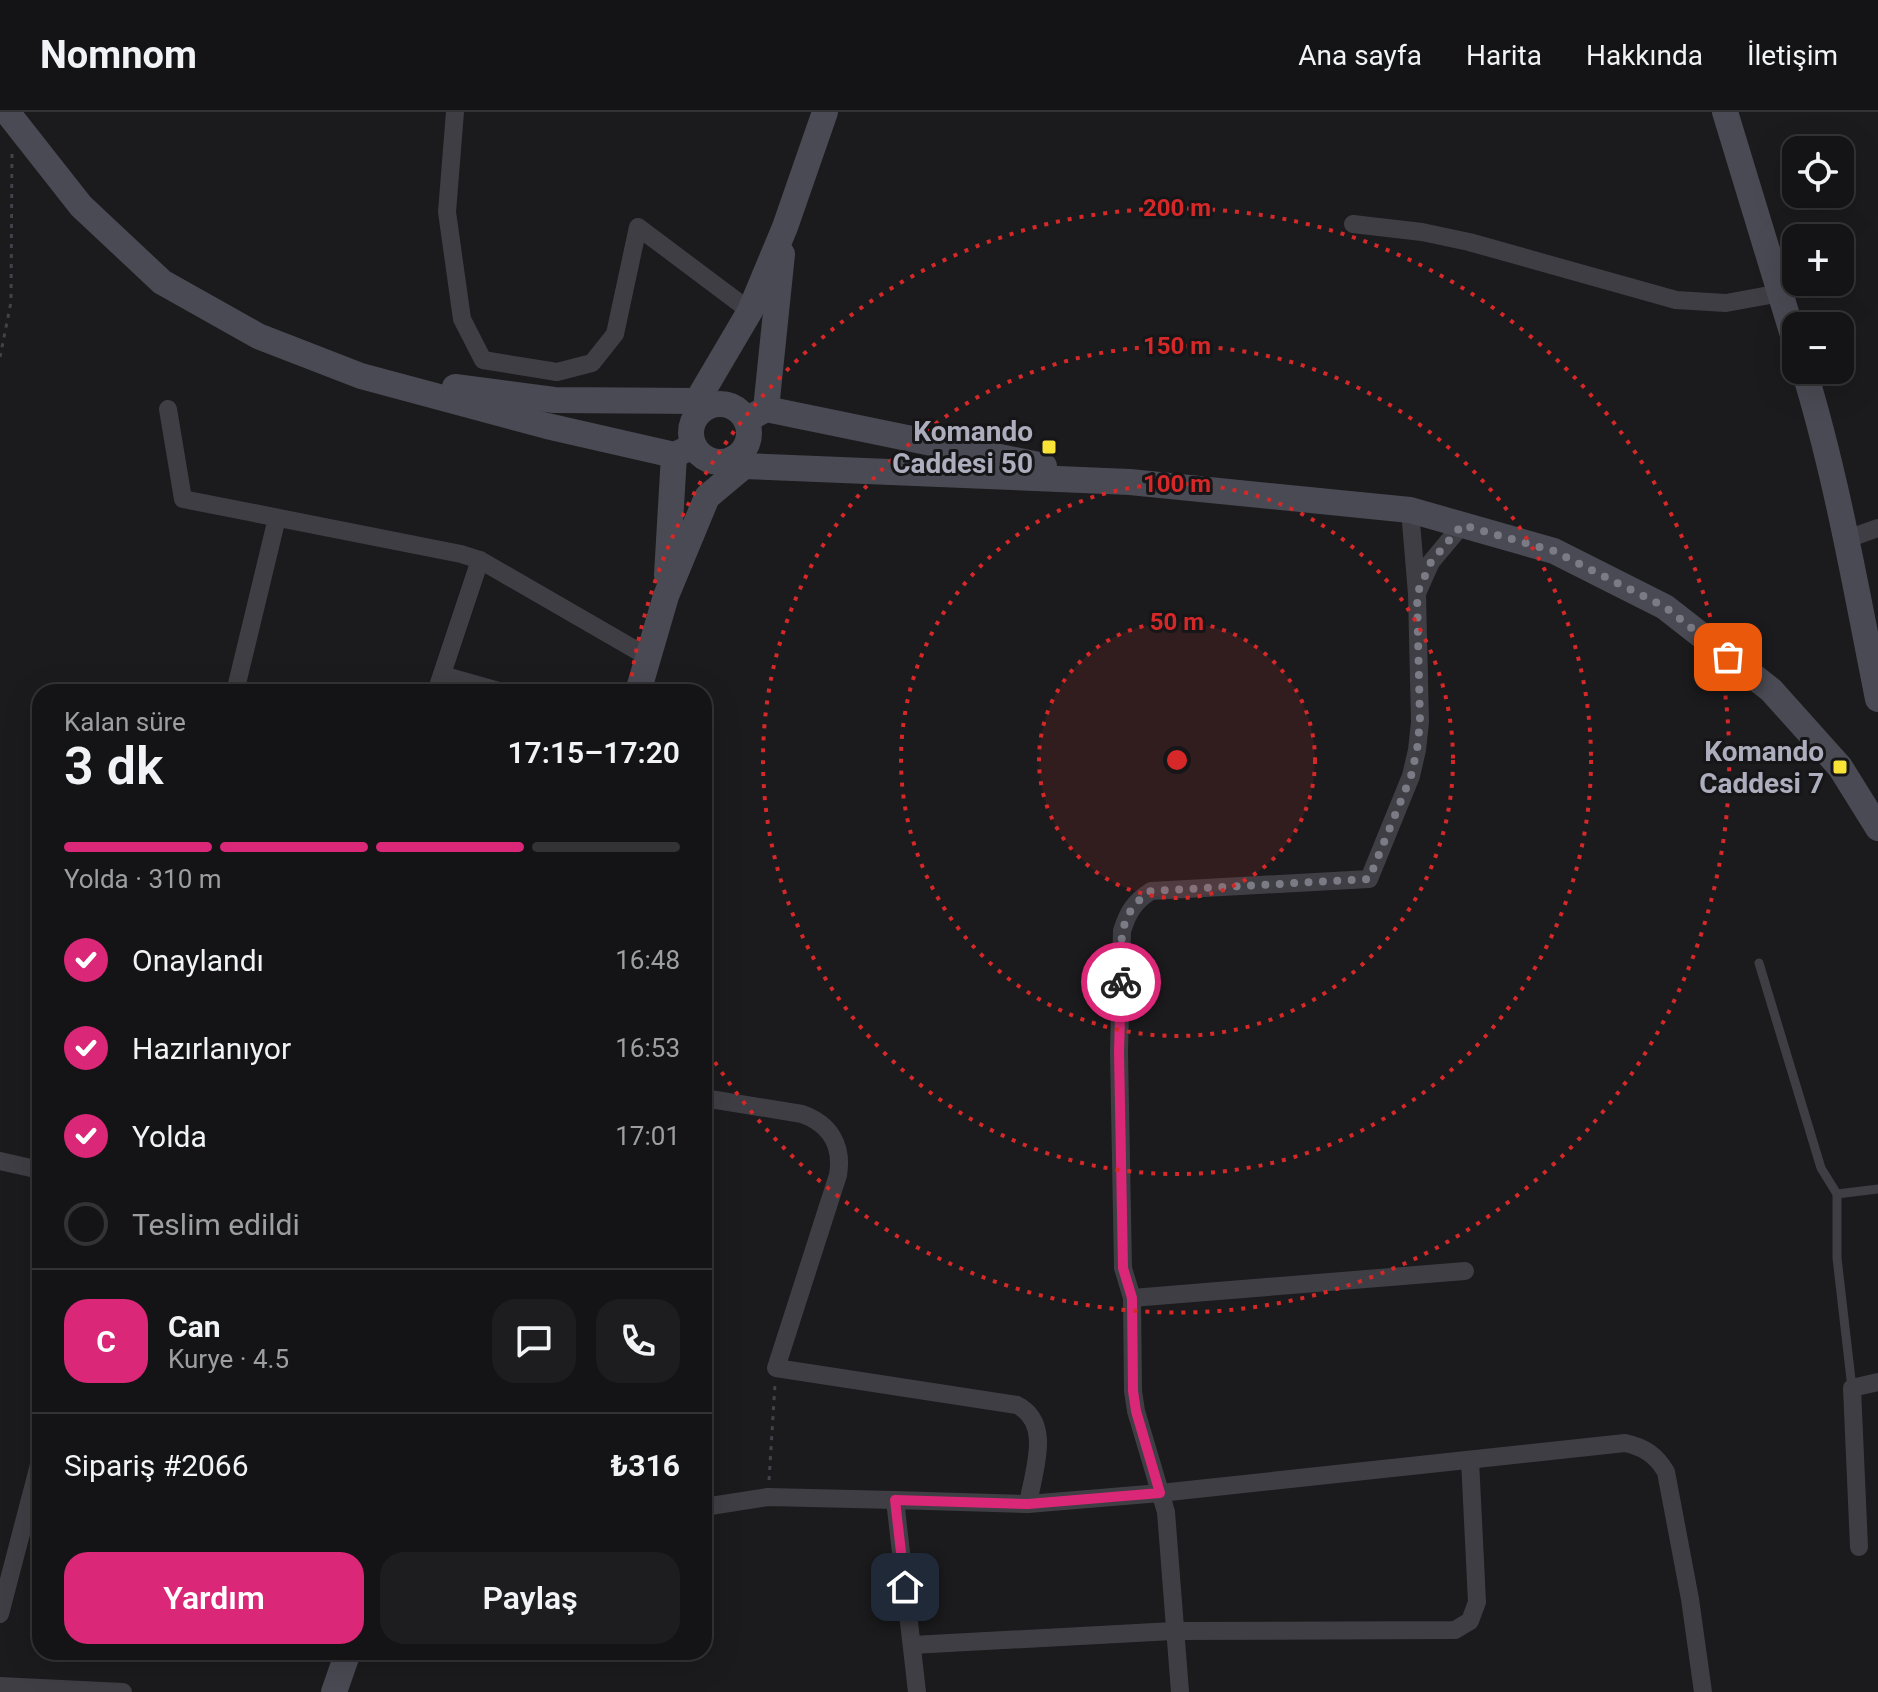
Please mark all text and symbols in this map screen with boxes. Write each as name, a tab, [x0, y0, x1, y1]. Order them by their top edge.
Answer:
text: Nomnom	[40, 33, 197, 77]
text: Ana sayfa	[1298, 39, 1422, 72]
text: Harita	[1466, 39, 1542, 72]
text: Hakkında	[1586, 39, 1703, 72]
text: İletişim	[1747, 39, 1838, 72]
map controls	[1782, 136, 1854, 384]
button: locate	[1782, 136, 1854, 208]
text: 200 m	[1143, 194, 1211, 222]
button: +	[1782, 224, 1854, 296]
button: −	[1782, 312, 1854, 384]
text: 150 m	[1143, 332, 1211, 360]
place label: Komando Caddesi 50	[892, 415, 1033, 480]
marker: Komando Caddesi 50	[1040, 438, 1058, 456]
text: 100 m	[1143, 470, 1211, 498]
text: 50 m	[1150, 608, 1204, 636]
pin	[1694, 623, 1762, 691]
icon: bag	[1706, 635, 1750, 679]
text: Kalan süre	[64, 707, 186, 737]
text: 17:15–17:20	[507, 735, 680, 770]
place label: Komando Caddesi 7	[1699, 735, 1824, 800]
text: 3 dk	[64, 736, 163, 797]
centre of rings	[1163, 746, 1191, 774]
marker: Komando Caddesi 7	[1831, 758, 1849, 776]
text: Yolda · 310 m	[64, 864, 222, 894]
icon: check	[64, 938, 108, 982]
courier	[1081, 942, 1161, 1022]
text: Onaylandı	[132, 943, 264, 978]
text: 16:48	[615, 945, 680, 975]
icon: bike	[1099, 960, 1143, 1004]
icon: check	[64, 1026, 108, 1070]
text: Hazırlanıyor	[132, 1031, 291, 1066]
text: 16:53	[615, 1033, 680, 1063]
icon: check	[64, 1114, 108, 1158]
text: Yolda	[132, 1119, 207, 1154]
text: 17:01	[615, 1121, 680, 1151]
text: Teslim edildi	[132, 1207, 300, 1242]
button: chat	[492, 1299, 576, 1383]
button: phone	[596, 1299, 680, 1383]
text: Can	[168, 1309, 221, 1344]
text: C	[96, 1324, 116, 1359]
text: Kurye · 4.5	[168, 1344, 289, 1374]
text: Sipariş #2066	[64, 1448, 249, 1483]
text: ₺316	[611, 1448, 680, 1483]
button: Yardım	[64, 1552, 364, 1644]
button: Paylaş	[380, 1552, 680, 1644]
pin	[871, 1553, 939, 1621]
icon: home	[883, 1565, 927, 1609]

